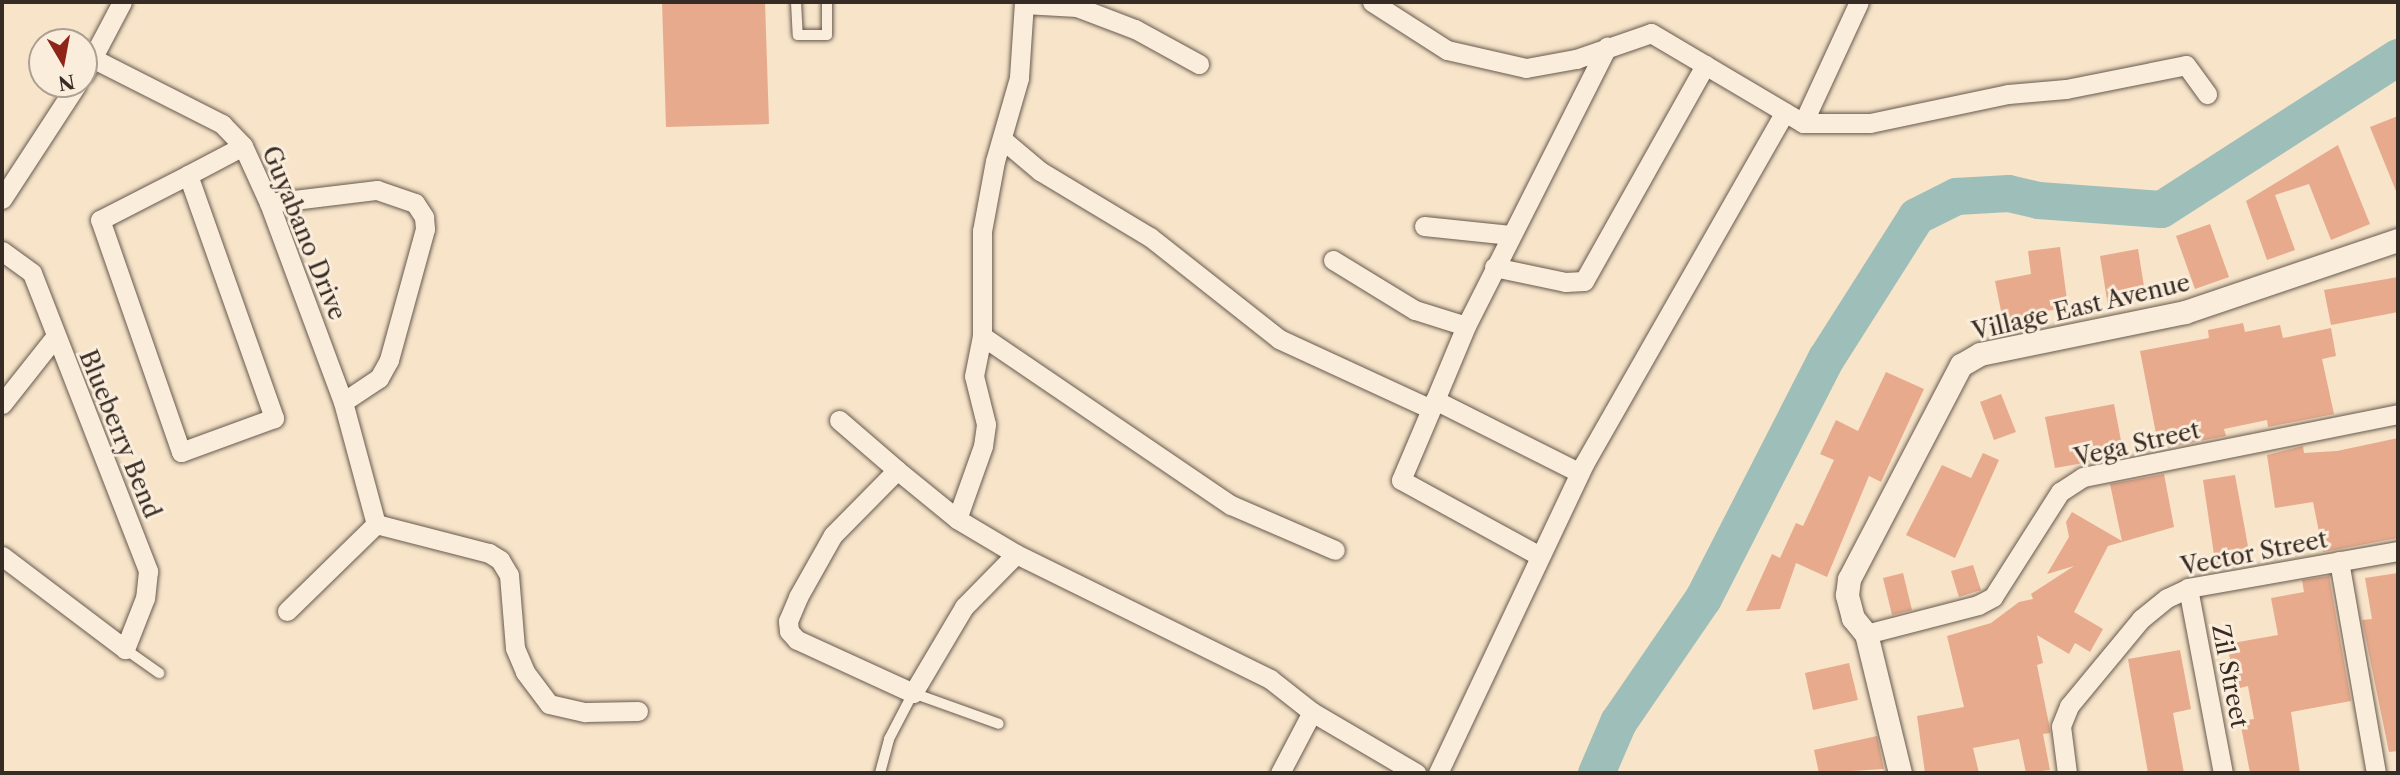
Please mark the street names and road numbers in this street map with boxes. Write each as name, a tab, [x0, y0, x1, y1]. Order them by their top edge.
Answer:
street label: Guyabano Drive	[256, 142, 352, 324]
street label: Village East Avenue	[1969, 268, 2193, 346]
street label: Blueberry Bend	[73, 345, 167, 523]
street label: Vega Street	[2071, 416, 2203, 472]
street label: Vector Street	[2178, 525, 2330, 581]
street label: Zil Street	[2206, 622, 2254, 730]

